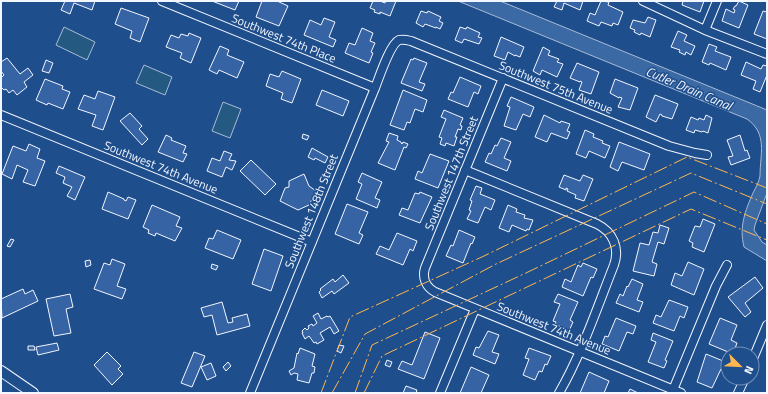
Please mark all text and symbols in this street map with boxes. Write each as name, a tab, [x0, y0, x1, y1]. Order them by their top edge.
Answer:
street label: Southwest 74th Place	[229, 8, 339, 68]
street label: Southwest 75th Avenue	[496, 55, 616, 119]
water label: Cutler Drain Canal	[643, 61, 737, 116]
street label: Southwest 147th Street	[419, 112, 483, 233]
street label: Southwest 74th Avenue	[101, 135, 221, 199]
street label: Southwest 148th Street	[279, 150, 343, 271]
street label: Southwest 74th Avenue	[494, 296, 614, 360]
north arrow	[720, 346, 760, 386]
text: N	[740, 363, 758, 377]

